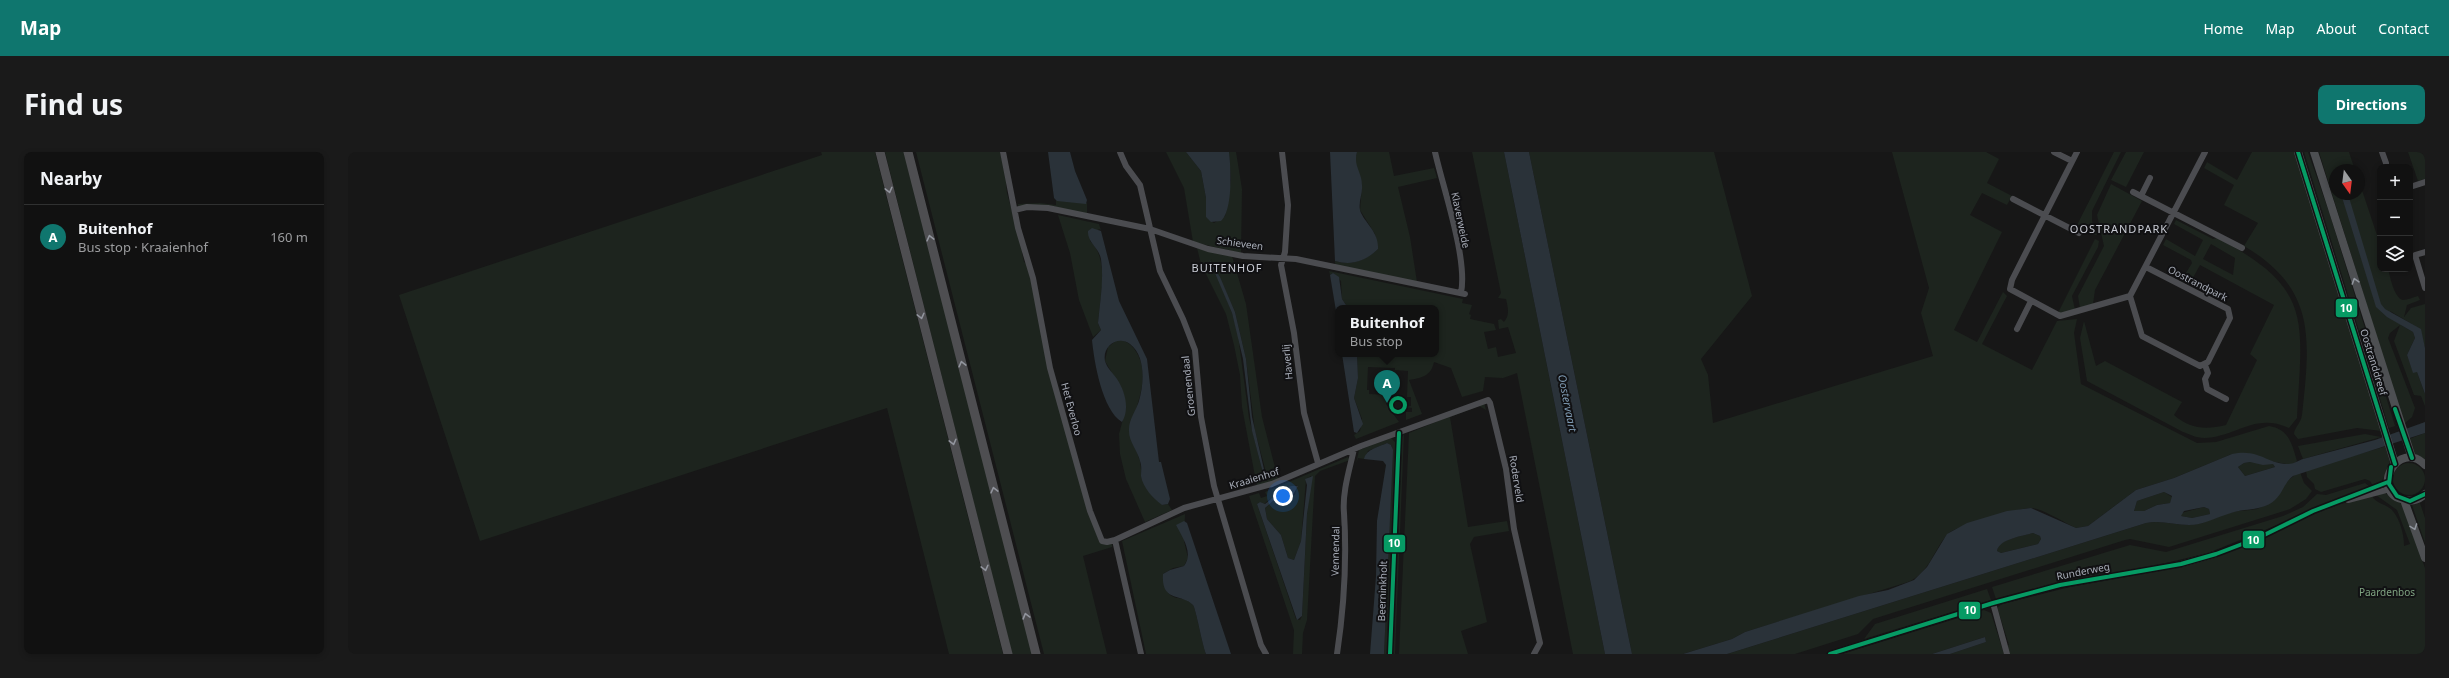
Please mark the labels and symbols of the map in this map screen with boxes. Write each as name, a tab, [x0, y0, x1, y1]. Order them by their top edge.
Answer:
north arrow	[2329, 164, 2365, 200]
one-way arrow	[885, 187, 893, 193]
street label: Klaverweide	[1448, 191, 1474, 250]
district label: OOSTRANDPARK	[2070, 221, 2168, 236]
street label: Schieveen	[1216, 233, 1264, 253]
one-way arrow	[926, 235, 934, 242]
district label: BUITENHOF	[1192, 260, 1262, 275]
street label: Oostrandpark	[2166, 262, 2231, 304]
one-way arrow	[2351, 278, 2360, 285]
line badge: 10	[2335, 298, 2358, 318]
text: 10	[2340, 300, 2352, 315]
one-way arrow	[917, 313, 925, 319]
street label: Oostranddreef	[2357, 327, 2391, 398]
street label: Haverlij	[1278, 344, 1296, 380]
street label: Groenendaal	[1178, 355, 1198, 417]
one-way arrow	[958, 361, 966, 368]
pin: A	[1374, 370, 1400, 403]
water label: Oostervaart	[1555, 373, 1581, 433]
street label: Het Everloo	[1058, 381, 1086, 437]
one-way arrow	[949, 439, 957, 445]
street label: Roderveld	[1506, 454, 1528, 504]
street label: Kraaienhof	[1227, 464, 1281, 492]
your location	[1273, 486, 1293, 506]
one-way arrow	[990, 487, 998, 494]
one-way arrow	[2409, 523, 2418, 530]
street label: Vennendal	[1328, 526, 1342, 576]
line badge: 10	[2242, 530, 2265, 549]
text: 10	[2247, 532, 2259, 547]
line badge: 10	[1383, 534, 1406, 553]
text: 10	[1388, 535, 1400, 550]
street label: Runderweg	[2055, 559, 2111, 583]
street label: Beerninkholt	[1374, 560, 1390, 622]
one-way arrow	[981, 565, 989, 571]
park label: Paardenbos	[2359, 585, 2415, 599]
line badge: 10	[1958, 601, 1981, 620]
text: 10	[1964, 602, 1976, 617]
one-way arrow	[1022, 613, 1031, 620]

